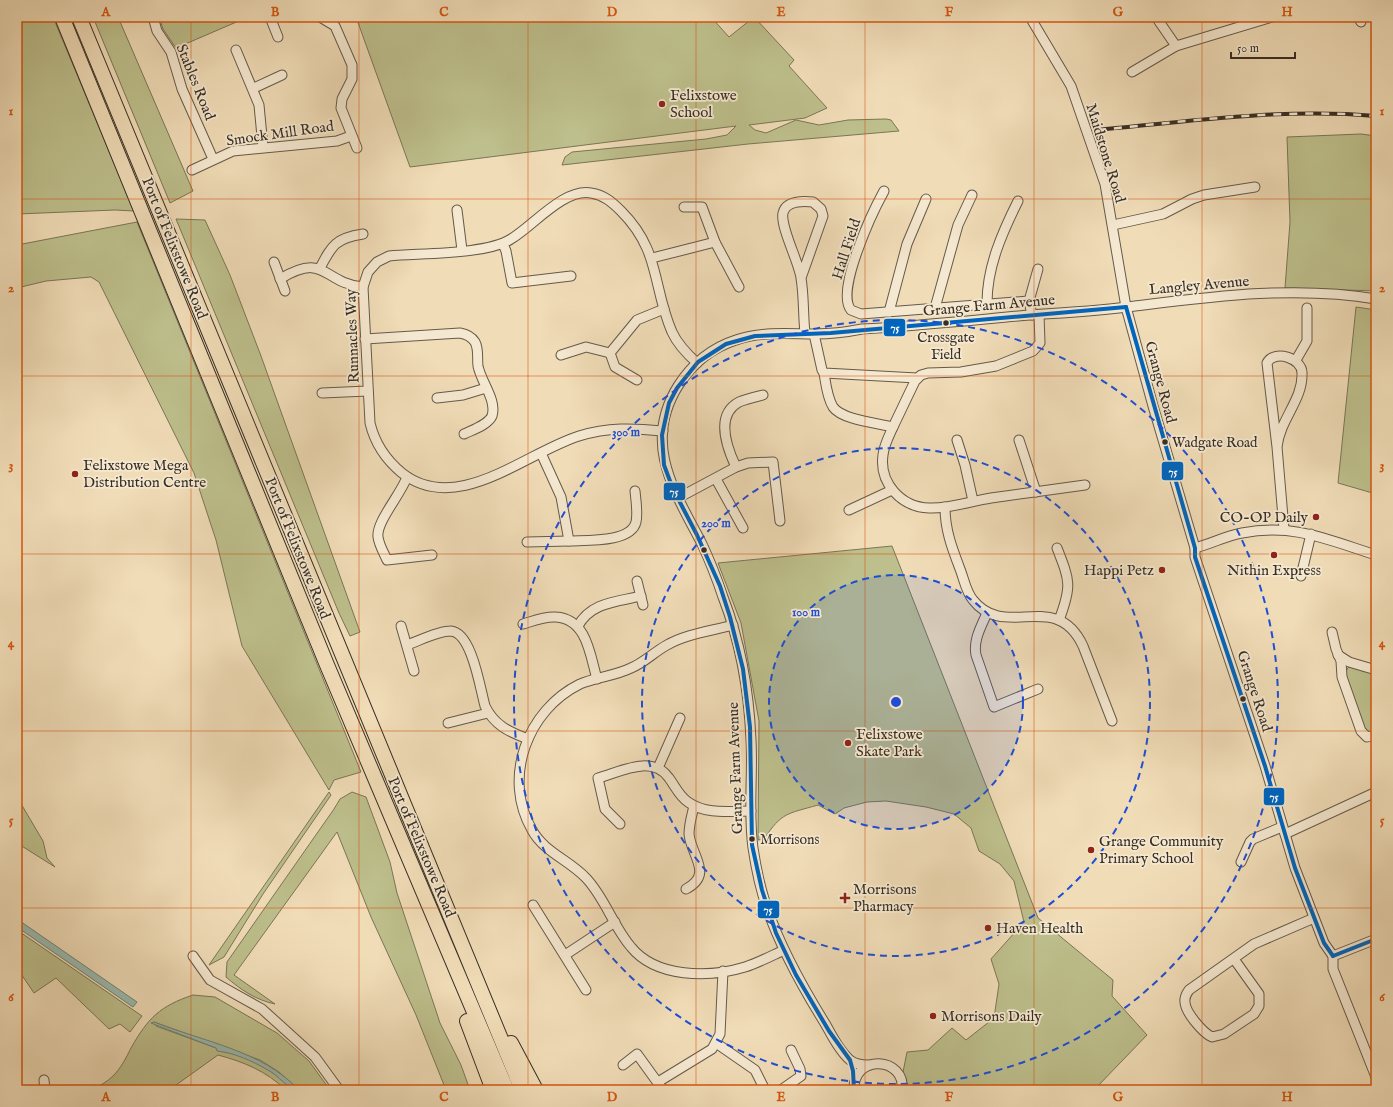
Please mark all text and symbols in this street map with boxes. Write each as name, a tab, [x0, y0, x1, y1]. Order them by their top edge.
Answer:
text: A	[101, 4, 112, 21]
text: B	[271, 4, 280, 21]
text: C	[439, 4, 449, 21]
text: D	[607, 4, 618, 21]
text: E	[776, 4, 786, 21]
text: F	[945, 4, 954, 21]
text: G	[1113, 4, 1124, 21]
text: H	[1281, 4, 1293, 21]
scale bar	[1231, 34, 1295, 60]
street label: Stables Road	[172, 41, 220, 124]
text: 50 m	[1237, 41, 1259, 56]
place label: Felixstowe School	[670, 86, 737, 122]
marker: Felixstowe School	[657, 99, 667, 109]
street label: Maidstone Road	[1081, 101, 1130, 206]
text: 1	[9, 103, 14, 120]
text: 1	[1380, 103, 1385, 120]
street label: Smock Mill Road	[225, 116, 336, 150]
street label: Port of Felixstowe Road	[137, 175, 212, 323]
street label: Hall Field	[828, 215, 866, 282]
street label: Langley Avenue	[1148, 272, 1250, 299]
text: 2	[8, 280, 14, 297]
text: 2	[1379, 280, 1385, 297]
street label: Runnacles Way	[341, 288, 364, 384]
street label: Grange Farm Avenue	[922, 290, 1056, 321]
line badge: 75	[883, 318, 906, 337]
marker: Crossgate Field	[941, 318, 951, 328]
text: 75	[890, 321, 900, 335]
place label: Crossgate Field	[917, 329, 975, 364]
street label: Grange Road	[1140, 339, 1181, 426]
text: 300 m	[612, 425, 641, 440]
place label: Wadgate Road	[1172, 434, 1258, 452]
marker: Wadgate Road	[1160, 437, 1170, 447]
place label: Felixstowe Mega Distribution Centre	[83, 456, 206, 492]
text: 3	[9, 457, 14, 474]
text: 3	[1380, 457, 1385, 474]
line badge: 75	[1161, 461, 1184, 481]
text: 75	[1168, 465, 1178, 479]
marker: Felixstowe Mega Distribution Centre	[70, 469, 80, 479]
street label: Port of Felixstowe Road	[260, 475, 335, 623]
line badge: 75	[663, 482, 686, 501]
text: 75	[669, 485, 679, 499]
place label: CO-OP Daily	[1220, 508, 1309, 527]
marker: CO-OP Daily	[1311, 512, 1321, 522]
text: 200 m	[701, 516, 731, 531]
unlabelled marker	[699, 545, 709, 555]
marker: Nithin Express	[1269, 550, 1279, 560]
place label: Happi Petz	[1084, 561, 1154, 580]
place label: Nithin Express	[1227, 561, 1321, 580]
marker: Happi Petz	[1157, 565, 1167, 575]
text: 100 m	[792, 605, 821, 620]
text: 4	[8, 635, 15, 652]
text: 4	[1379, 635, 1386, 652]
street label: Grange Road	[1232, 648, 1277, 735]
unlabelled marker	[1238, 694, 1248, 704]
centre of rings	[889, 695, 903, 709]
street label: Grange Farm Avenue	[724, 701, 747, 834]
place label: Felixstowe Skate Park	[856, 725, 923, 761]
marker: Felixstowe Skate Park	[843, 738, 853, 748]
street label: Port of Felixstowe Road	[383, 774, 460, 921]
line badge: 75	[1263, 787, 1285, 806]
text: 75	[1269, 790, 1279, 804]
text: 5	[9, 812, 14, 829]
text: 5	[1380, 812, 1385, 829]
place label: Morrisons	[760, 831, 819, 849]
place label: Grange Community Primary School	[1099, 832, 1224, 868]
marker: Morrisons	[747, 834, 757, 844]
marker: Grange Community Primary School	[1086, 845, 1096, 855]
place label: Morrisons Pharmacy	[853, 880, 917, 916]
marker: Morrisons Pharmacy	[840, 893, 850, 903]
line badge: 75	[757, 900, 780, 919]
text: 75	[763, 903, 773, 917]
place label: Haven Health	[996, 919, 1083, 938]
marker: Haven Health	[983, 923, 993, 933]
text: 6	[8, 989, 14, 1006]
text: 6	[1379, 989, 1385, 1006]
place label: Morrisons Daily	[941, 1007, 1042, 1026]
marker: Morrisons Daily	[928, 1011, 938, 1021]
text: A	[101, 1089, 112, 1106]
text: B	[271, 1089, 280, 1106]
text: C	[439, 1089, 449, 1106]
text: D	[607, 1089, 618, 1106]
text: E	[776, 1089, 786, 1106]
text: F	[945, 1089, 954, 1106]
text: G	[1113, 1089, 1124, 1106]
text: H	[1281, 1089, 1293, 1106]

